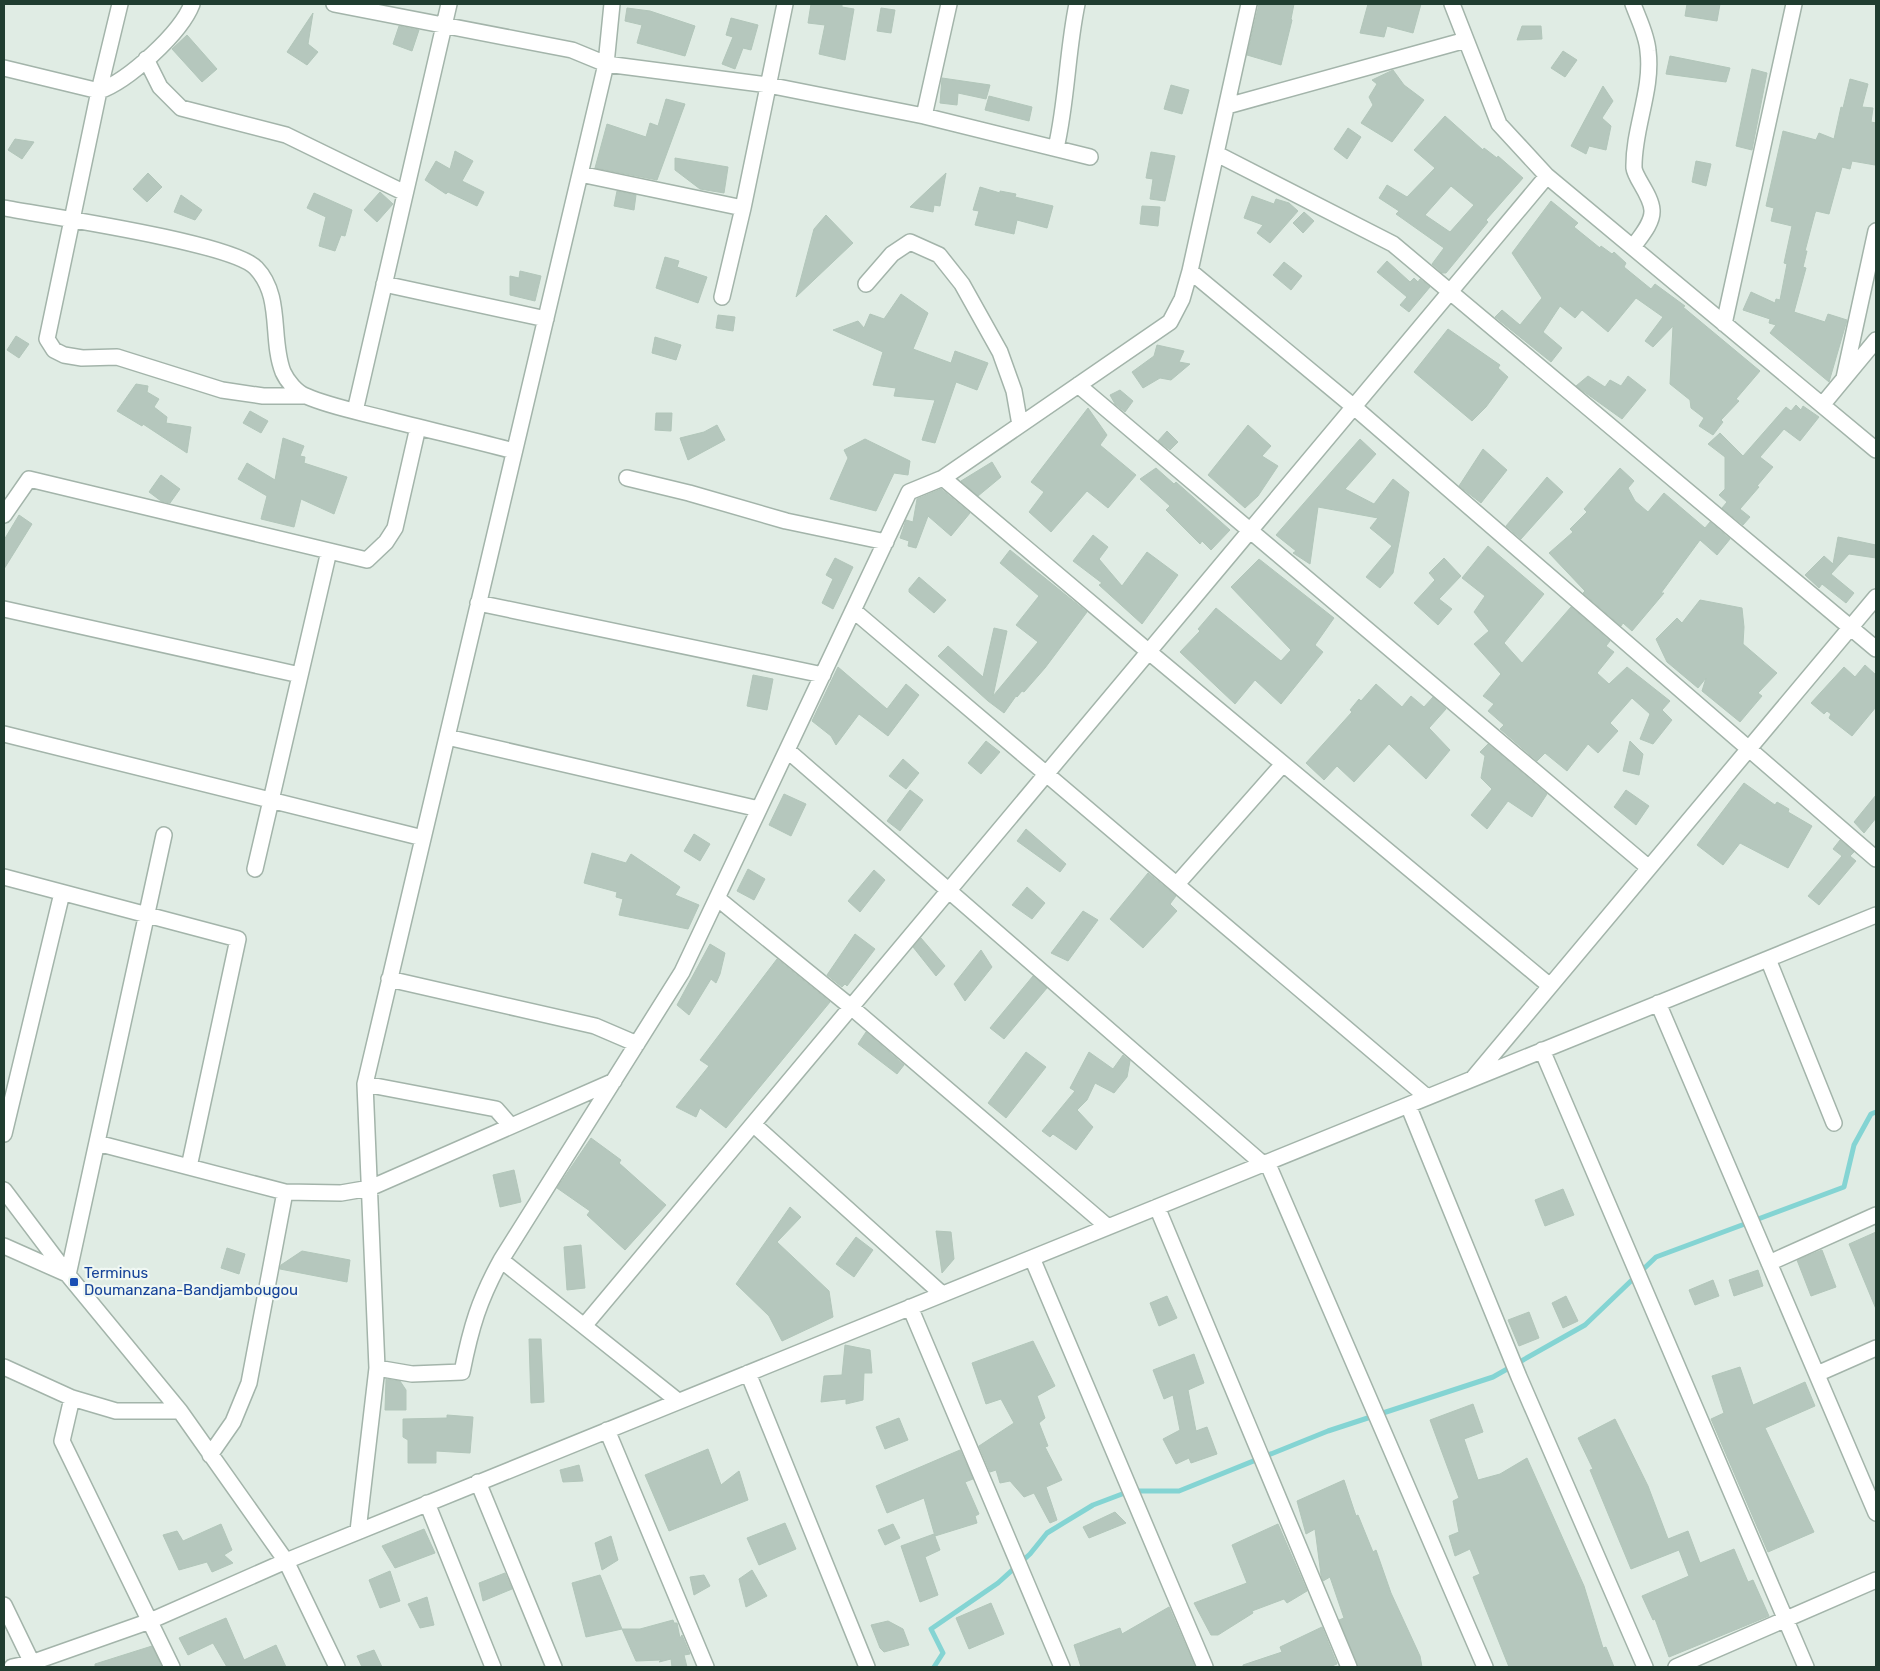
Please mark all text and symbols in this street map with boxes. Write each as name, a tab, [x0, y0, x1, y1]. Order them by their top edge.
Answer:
place label: Terminus Doumanzana-Bandjambougou	[84, 1264, 298, 1299]
marker: Terminus Doumanzana-Bandjambougou	[68, 1276, 80, 1288]

